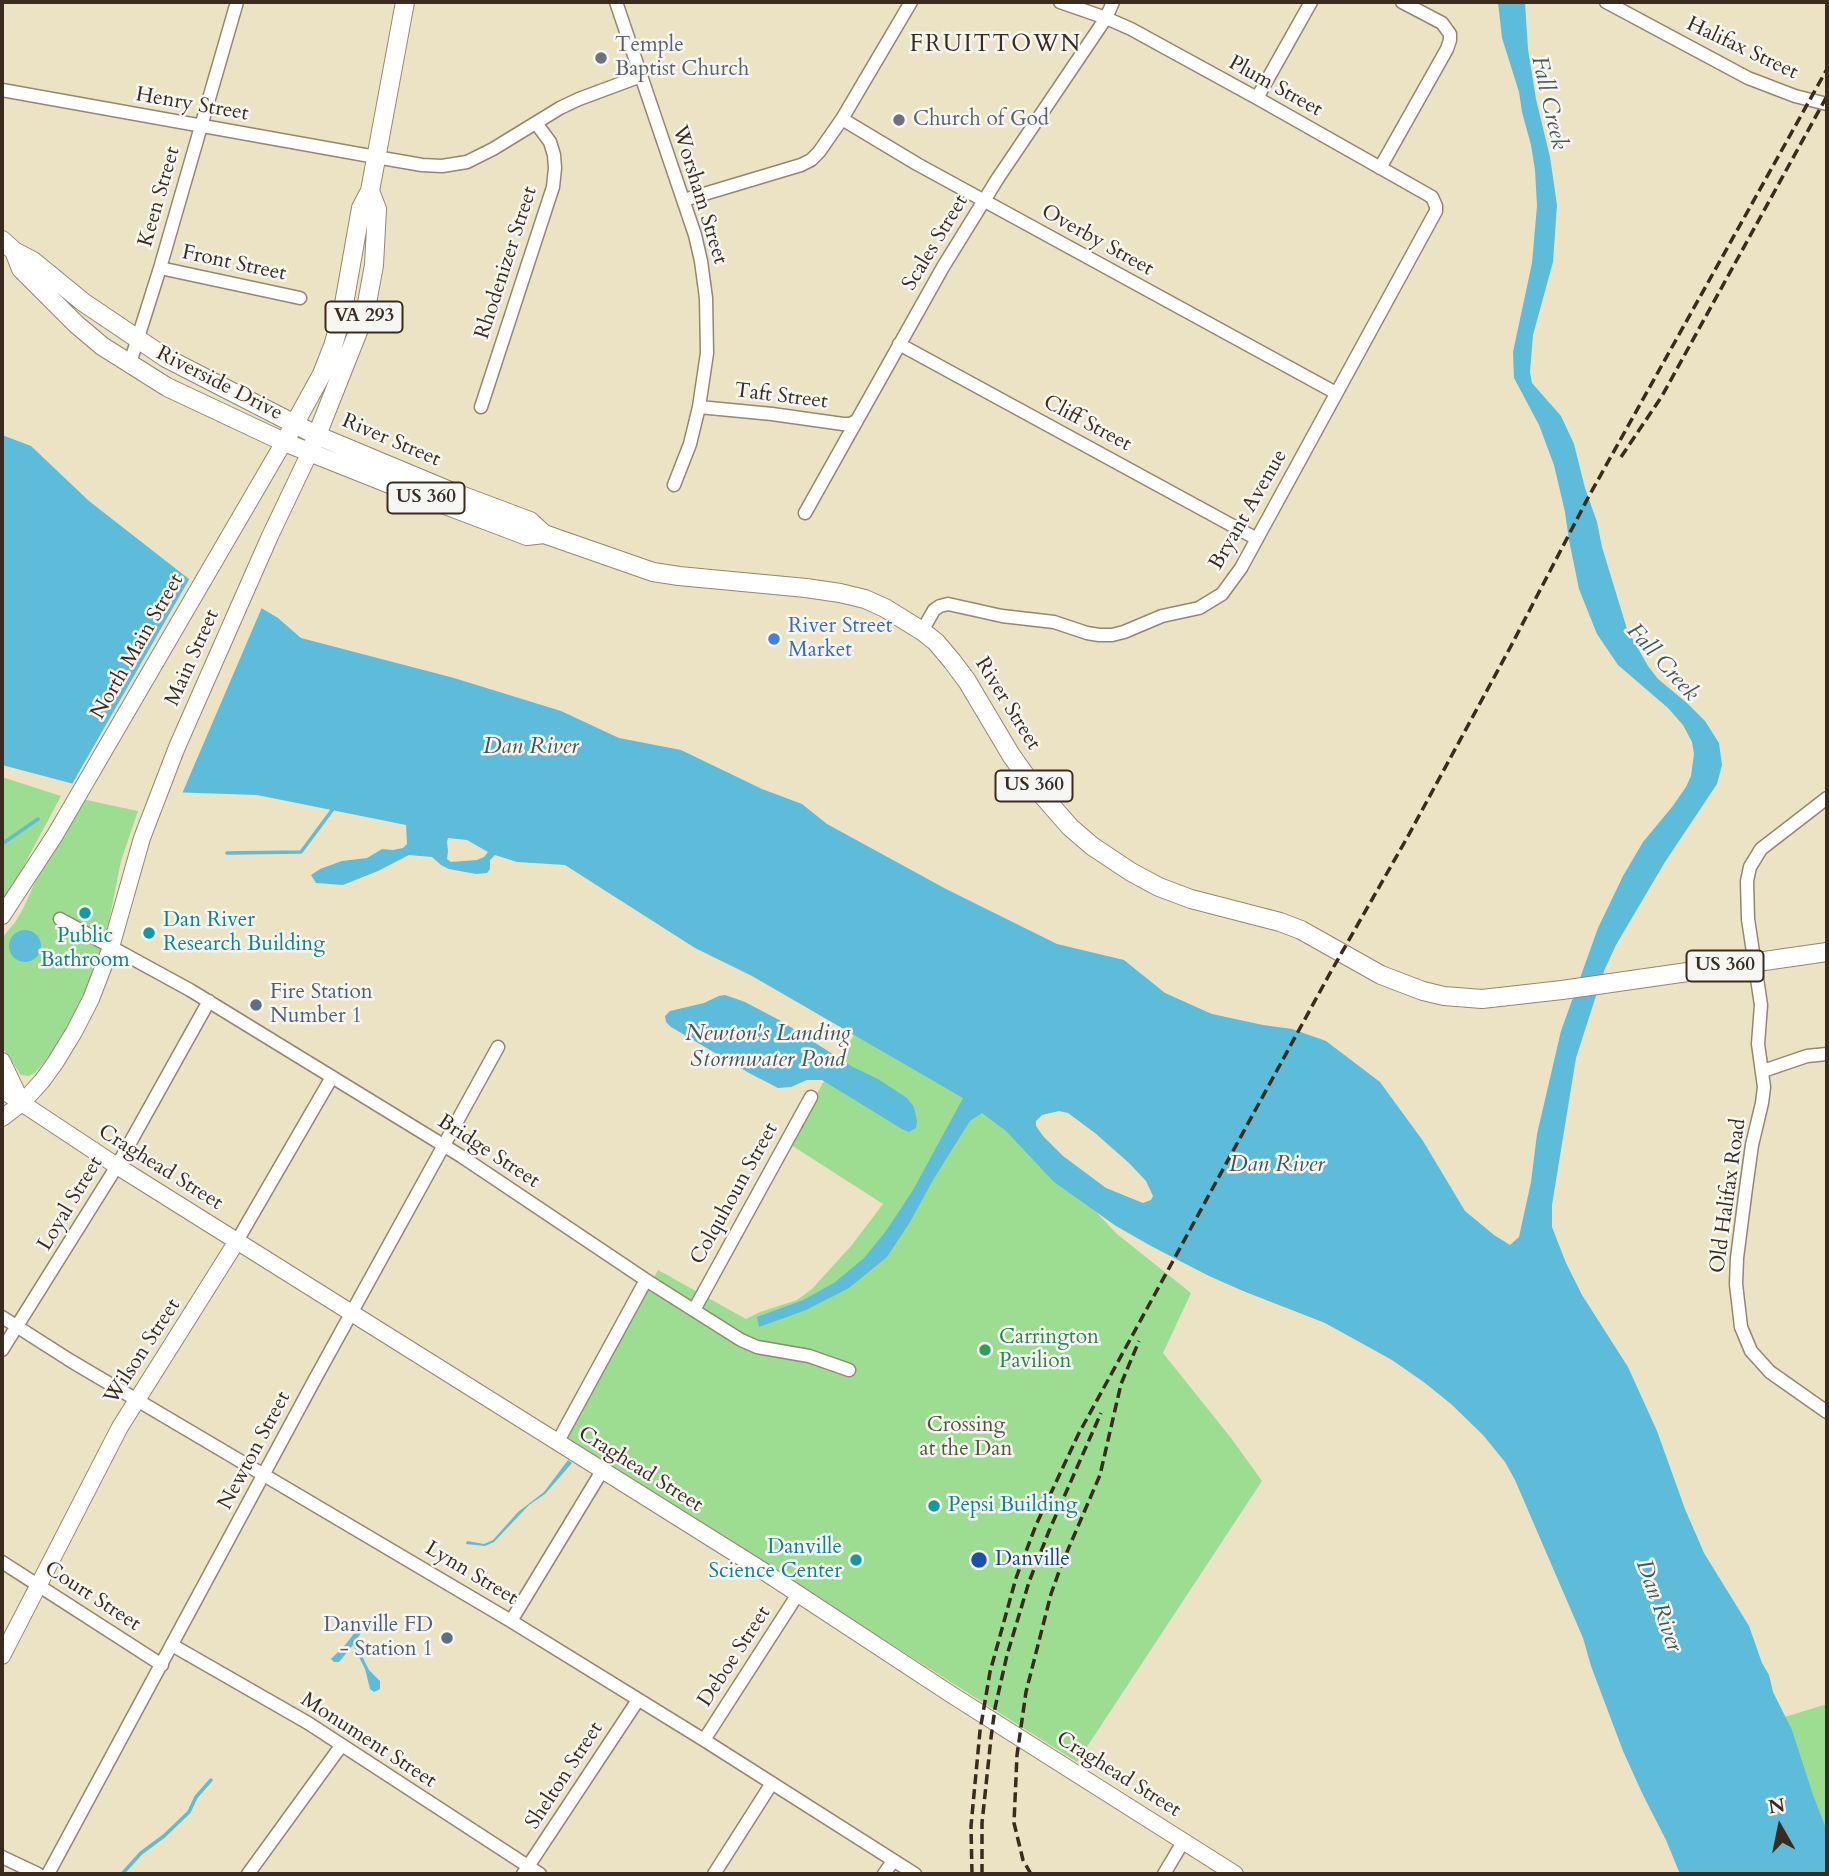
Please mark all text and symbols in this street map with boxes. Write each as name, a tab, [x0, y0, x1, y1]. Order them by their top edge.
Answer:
street label: Halifax Street	[1682, 12, 1802, 86]
district label: FRUITTOWN	[911, 32, 1081, 60]
place label: Temple Baptist Church	[615, 33, 749, 83]
marker: Temple Baptist Church	[593, 50, 609, 66]
street label: Plum Street	[1224, 51, 1326, 123]
water label: Fall Creek	[1524, 54, 1572, 152]
street label: Henry Street	[134, 83, 250, 127]
place label: Church of God	[913, 107, 1049, 133]
marker: Church of God	[891, 112, 907, 128]
street label: Worsham Street	[666, 123, 732, 267]
street label: Keen Street	[134, 144, 186, 250]
street label: Rhodenizer Street	[470, 184, 544, 342]
street label: Scales Street	[898, 191, 974, 295]
street label: Overby Street	[1036, 200, 1158, 282]
street label: Front Street	[180, 241, 288, 287]
road number: VA 293	[326, 302, 402, 332]
street label: Riverside Drive	[152, 341, 286, 427]
street label: Taft Street	[733, 379, 829, 415]
street label: Cliff Street	[1039, 390, 1135, 458]
street label: River Street	[338, 409, 444, 473]
street label: Bryant Avenue	[1204, 445, 1294, 575]
road number: US 360	[388, 482, 464, 513]
street label: North Main Street	[86, 570, 190, 724]
street label: Main Street	[161, 606, 225, 710]
place label: River Street Market	[788, 614, 892, 664]
water label: Fall Creek	[1620, 618, 1704, 708]
marker: River Street Market	[766, 631, 782, 647]
street label: River Street	[969, 653, 1045, 755]
water label: Dan River	[483, 734, 579, 762]
road number: US 360	[996, 771, 1072, 802]
marker: Public Bathroom	[77, 905, 93, 921]
place label: Dan River Research Building	[163, 908, 325, 958]
place label: Public Bathroom	[40, 924, 130, 974]
marker: Dan River Research Building	[141, 925, 157, 941]
road number: US 360	[1686, 950, 1764, 982]
place label: Fire Station Number 1	[270, 980, 373, 1030]
marker: Fire Station Number 1	[248, 997, 264, 1013]
water label: Newton's Landing Stormwater Pond	[685, 1021, 851, 1075]
street label: Bridge Street	[432, 1110, 544, 1194]
street label: Old Halifax Road	[1706, 1117, 1752, 1275]
street label: Colquhoun Street	[686, 1119, 784, 1269]
street label: Craghead Street	[93, 1120, 227, 1216]
street label: Loyal Street	[33, 1152, 109, 1256]
water label: Dan River	[1229, 1152, 1325, 1180]
street label: Wilson Street	[100, 1294, 186, 1410]
place label: Carrington Pavilion	[999, 1325, 1099, 1375]
marker: Carrington Pavilion	[977, 1342, 993, 1358]
street label: Newton Street	[213, 1388, 297, 1514]
park label: Crossing at the Dan	[920, 1413, 1012, 1463]
street label: Craghead Street	[573, 1422, 707, 1518]
place label: Pepsi Building	[948, 1493, 1078, 1519]
marker: Pepsi Building	[926, 1498, 942, 1514]
place label: Danville Science Center	[708, 1535, 842, 1585]
street label: Lynn Street	[420, 1536, 522, 1612]
place label: Danville	[995, 1547, 1070, 1573]
marker: Danville	[969, 1550, 989, 1570]
marker: Danville Science Center	[848, 1552, 864, 1568]
water label: Dan River	[1629, 1556, 1687, 1656]
street label: Court Street	[39, 1557, 145, 1637]
street label: Deboe Street	[693, 1602, 777, 1712]
place label: Danville FD - Station 1	[324, 1613, 433, 1663]
marker: Danville FD - Station 1	[439, 1630, 455, 1646]
street label: Monument Street	[295, 1688, 441, 1794]
street label: Shelton Street	[521, 1718, 609, 1834]
street label: Craghead Street	[1051, 1727, 1185, 1823]
north arrow	[1745, 1792, 1815, 1862]
text: N	[1767, 1792, 1787, 1820]

